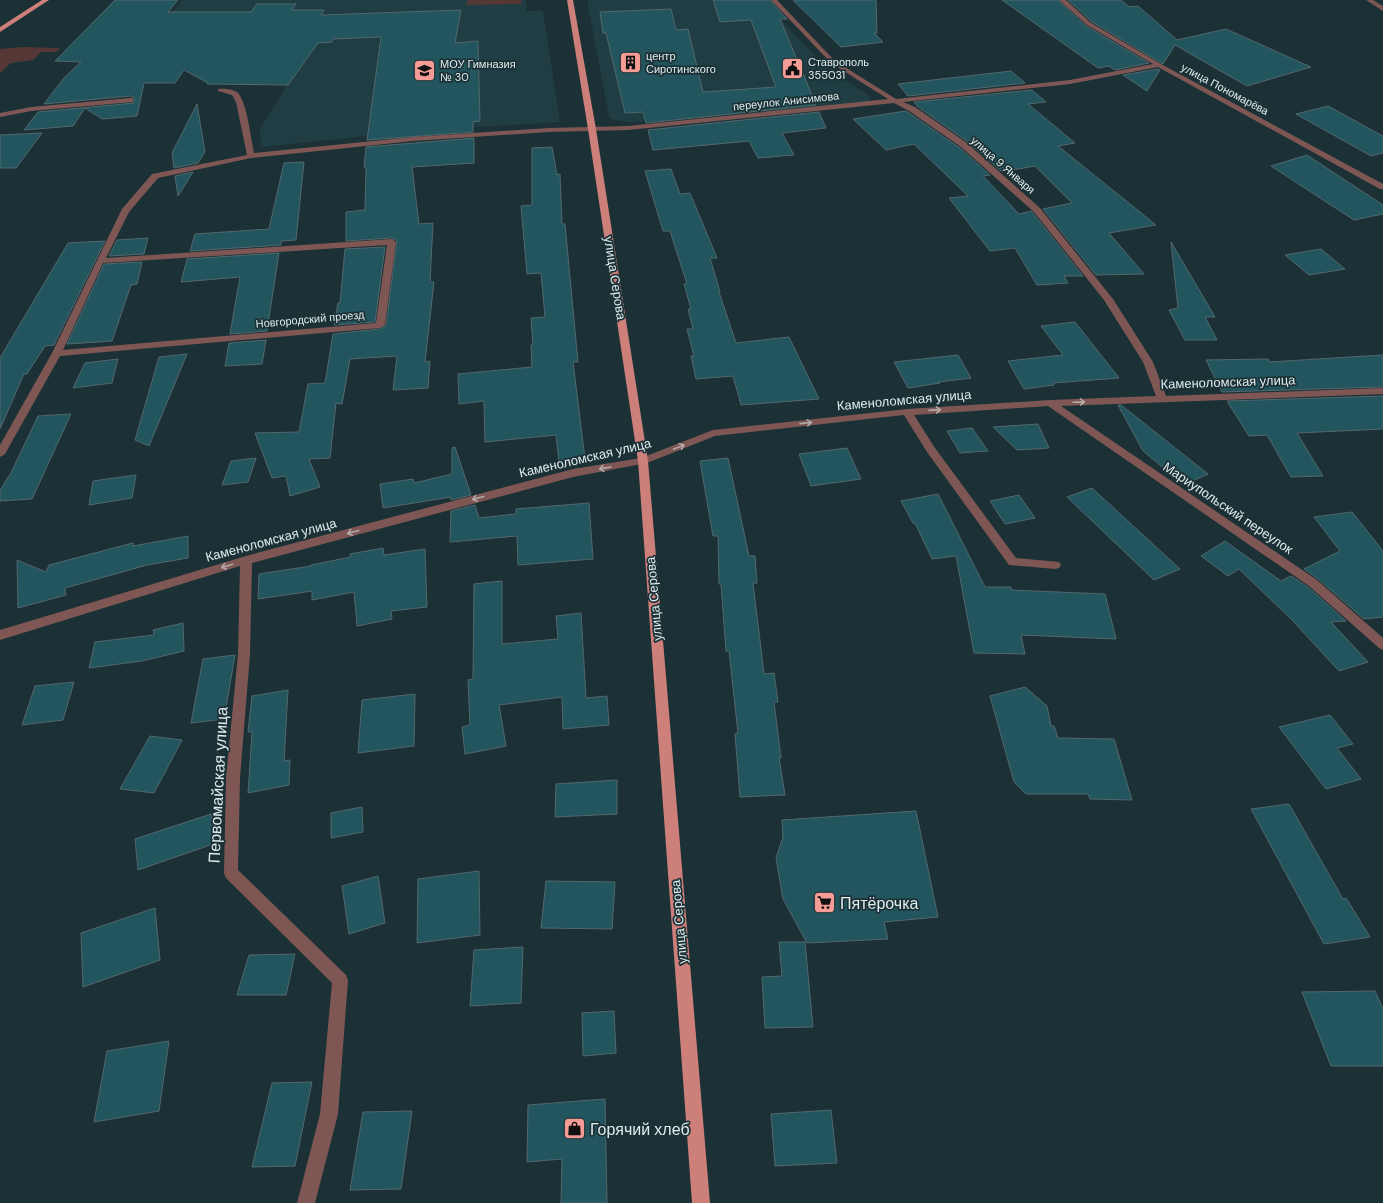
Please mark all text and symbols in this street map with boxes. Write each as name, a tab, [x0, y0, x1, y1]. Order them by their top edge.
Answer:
building icon: центр Сиротинского	[618, 49, 644, 75]
place label: центр Сиротинского	[646, 49, 716, 76]
public building icon: Ставрополь 355031	[780, 55, 806, 81]
place label: Ставрополь 355031	[808, 55, 869, 82]
school or university icon: МОУ Гимназия № 30	[411, 57, 437, 83]
place label: МОУ Гимназия № 30	[440, 57, 516, 84]
street label: улица Пономарёва	[1179, 60, 1272, 118]
street label: переулок Анисимова	[732, 88, 841, 114]
street label: улица 9 Января	[968, 133, 1038, 197]
street label: улица Серова	[600, 235, 630, 322]
street label: Новгородский проезд	[255, 307, 365, 331]
street label: Каменоломская улица	[1160, 371, 1296, 393]
street label: Каменоломская улица	[836, 386, 973, 414]
one-way arrow	[1072, 398, 1085, 405]
one-way arrow	[928, 407, 941, 414]
one-way arrow	[799, 419, 812, 427]
street label: Каменоломская улица	[517, 434, 653, 481]
one-way arrow	[673, 442, 685, 450]
street label: Мариупольский переулок	[1160, 458, 1296, 558]
one-way arrow	[598, 464, 611, 472]
one-way arrow	[472, 495, 485, 503]
street label: Каменоломская улица	[204, 514, 339, 566]
one-way arrow	[346, 529, 359, 536]
street label: улица Серова	[642, 556, 666, 642]
one-way arrow	[221, 563, 234, 570]
street label: Первомайская улица	[203, 706, 233, 864]
street label: улица Серова	[667, 879, 691, 965]
supermarket icon: Пятёрочка	[812, 890, 838, 916]
place label: Пятёрочка	[840, 893, 919, 914]
shop icon: Горячий хлеб	[562, 1116, 588, 1142]
place label: Горячий хлеб	[590, 1119, 690, 1140]

